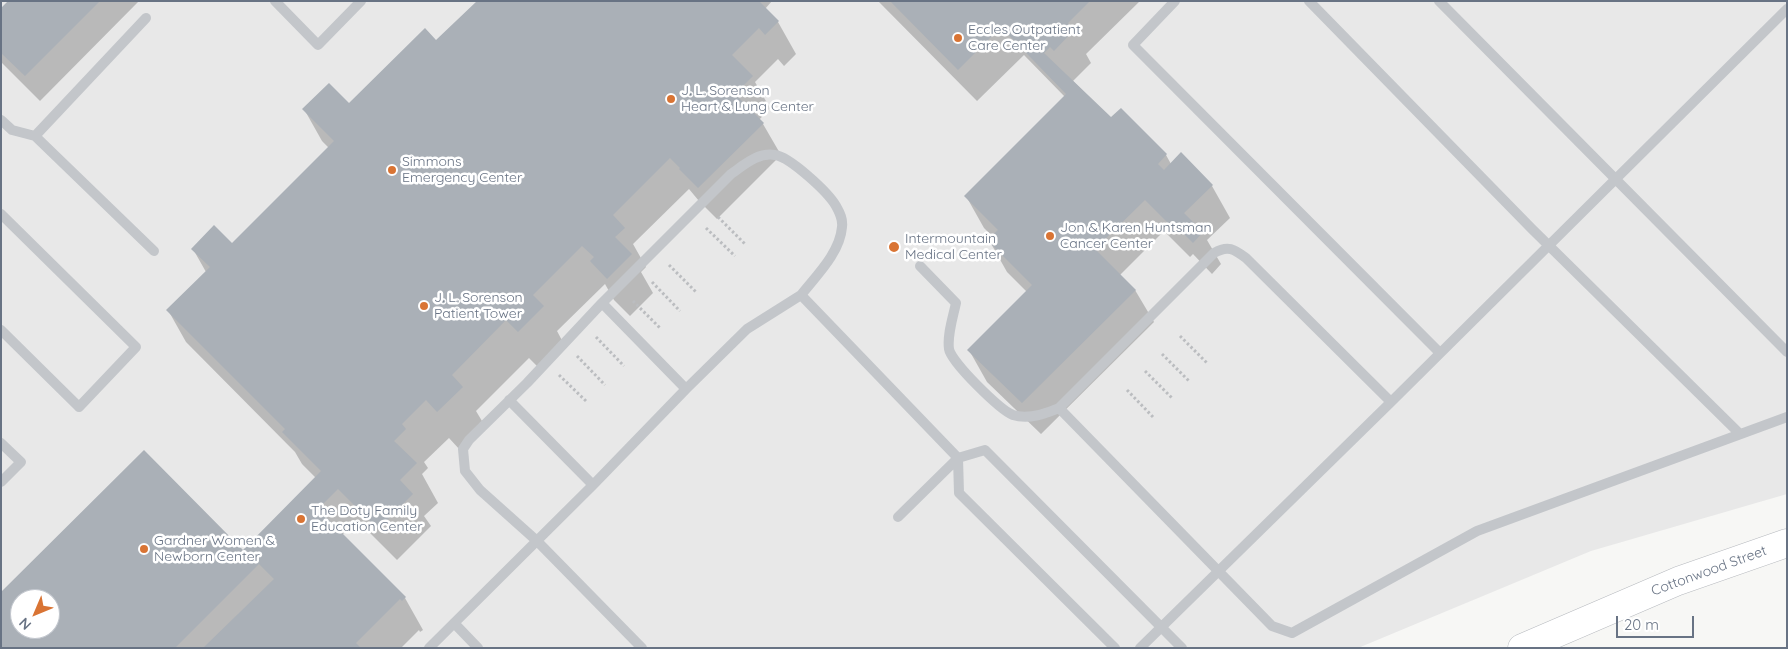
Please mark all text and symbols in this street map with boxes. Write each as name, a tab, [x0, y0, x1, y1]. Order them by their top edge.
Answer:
place label: Eccles Outpatient Care Center	[968, 22, 1081, 54]
marker: Eccles Outpatient Care Center	[952, 32, 964, 44]
place label: J. L. Sorenson Heart & Lung Center	[681, 83, 814, 115]
marker: J. L. Sorenson Heart & Lung Center	[665, 93, 677, 105]
place label: Simmons Emergency Center	[402, 154, 522, 186]
marker: Simmons Emergency Center	[386, 164, 398, 176]
place label: Jon & Karen Huntsman Cancer Center	[1060, 220, 1212, 252]
marker: Jon & Karen Huntsman Cancer Center	[1044, 230, 1056, 242]
place label: Intermountain Medical Center	[905, 231, 1002, 264]
marker: Intermountain Medical Center	[887, 240, 901, 254]
place label: J. L. Sorenson Patient Tower	[434, 290, 523, 322]
marker: J. L. Sorenson Patient Tower	[418, 300, 430, 312]
place label: The Doty Family Education Center	[311, 503, 423, 536]
marker: The Doty Family Education Center	[295, 513, 307, 525]
place label: Gardner Women & Newborn Center	[154, 533, 275, 566]
street label: Cottonwood Street	[1649, 542, 1769, 600]
marker: Gardner Women & Newborn Center	[138, 543, 150, 555]
north arrow	[10, 589, 60, 639]
scale bar	[1618, 606, 1696, 638]
text: N	[15, 614, 35, 634]
text: 20 m	[1624, 615, 1659, 634]

